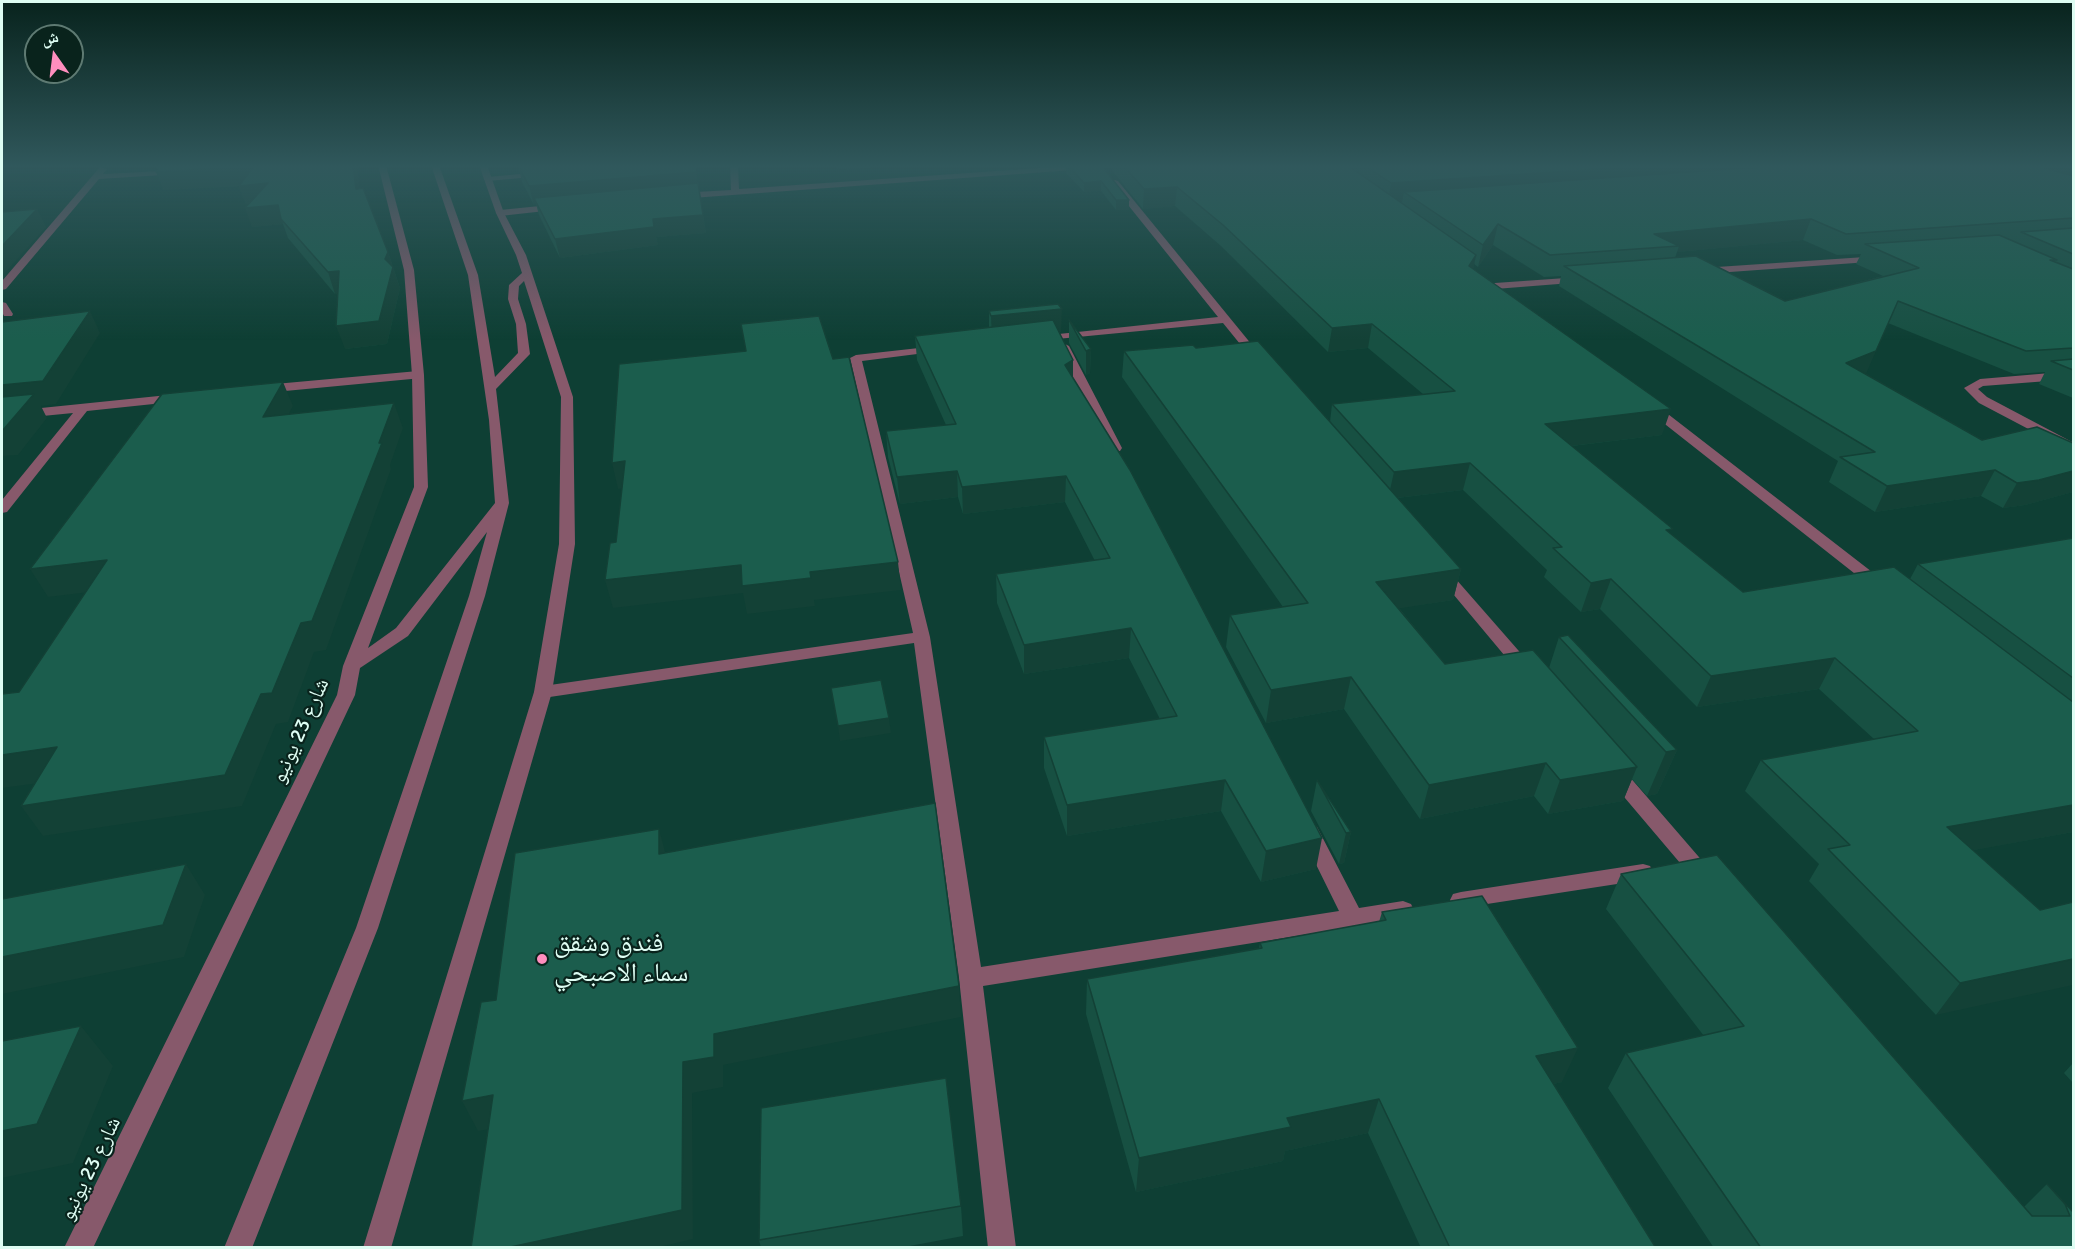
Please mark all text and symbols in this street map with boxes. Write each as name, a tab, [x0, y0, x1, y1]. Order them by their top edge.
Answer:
north arrow	[24, 24, 84, 84]
text: ش	[39, 27, 61, 50]
street label: شارع 23 يونيو	[267, 675, 335, 787]
place label: فندق وشقق سماء الاصبحي	[554, 928, 688, 990]
marker: فندق وشقق سماء الاصبحي	[535, 952, 549, 966]
street label: شارع 23 يونيو	[55, 1113, 127, 1225]

